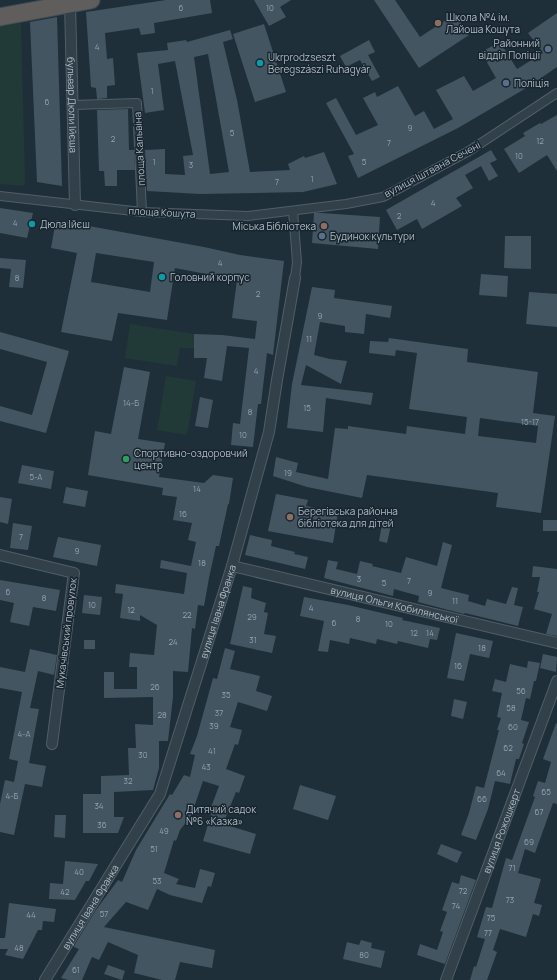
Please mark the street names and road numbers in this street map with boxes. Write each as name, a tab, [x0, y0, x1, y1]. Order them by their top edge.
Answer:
street label: бульвар Дюли Ійєша	[64, 57, 81, 153]
street label: площа Кальвіна	[130, 112, 148, 186]
street label: вулиця Іштвана Сечені	[381, 138, 483, 200]
street label: площа Кошута	[128, 203, 196, 221]
street label: вулиця Івана Франка	[196, 563, 239, 660]
street label: Мукачівський провулок	[52, 576, 80, 689]
street label: вулиця Ольги Кобилянської	[329, 583, 460, 627]
street label: вулиця Рожошкерт	[479, 787, 523, 875]
street label: вулиця Івана Франка	[59, 862, 122, 952]

